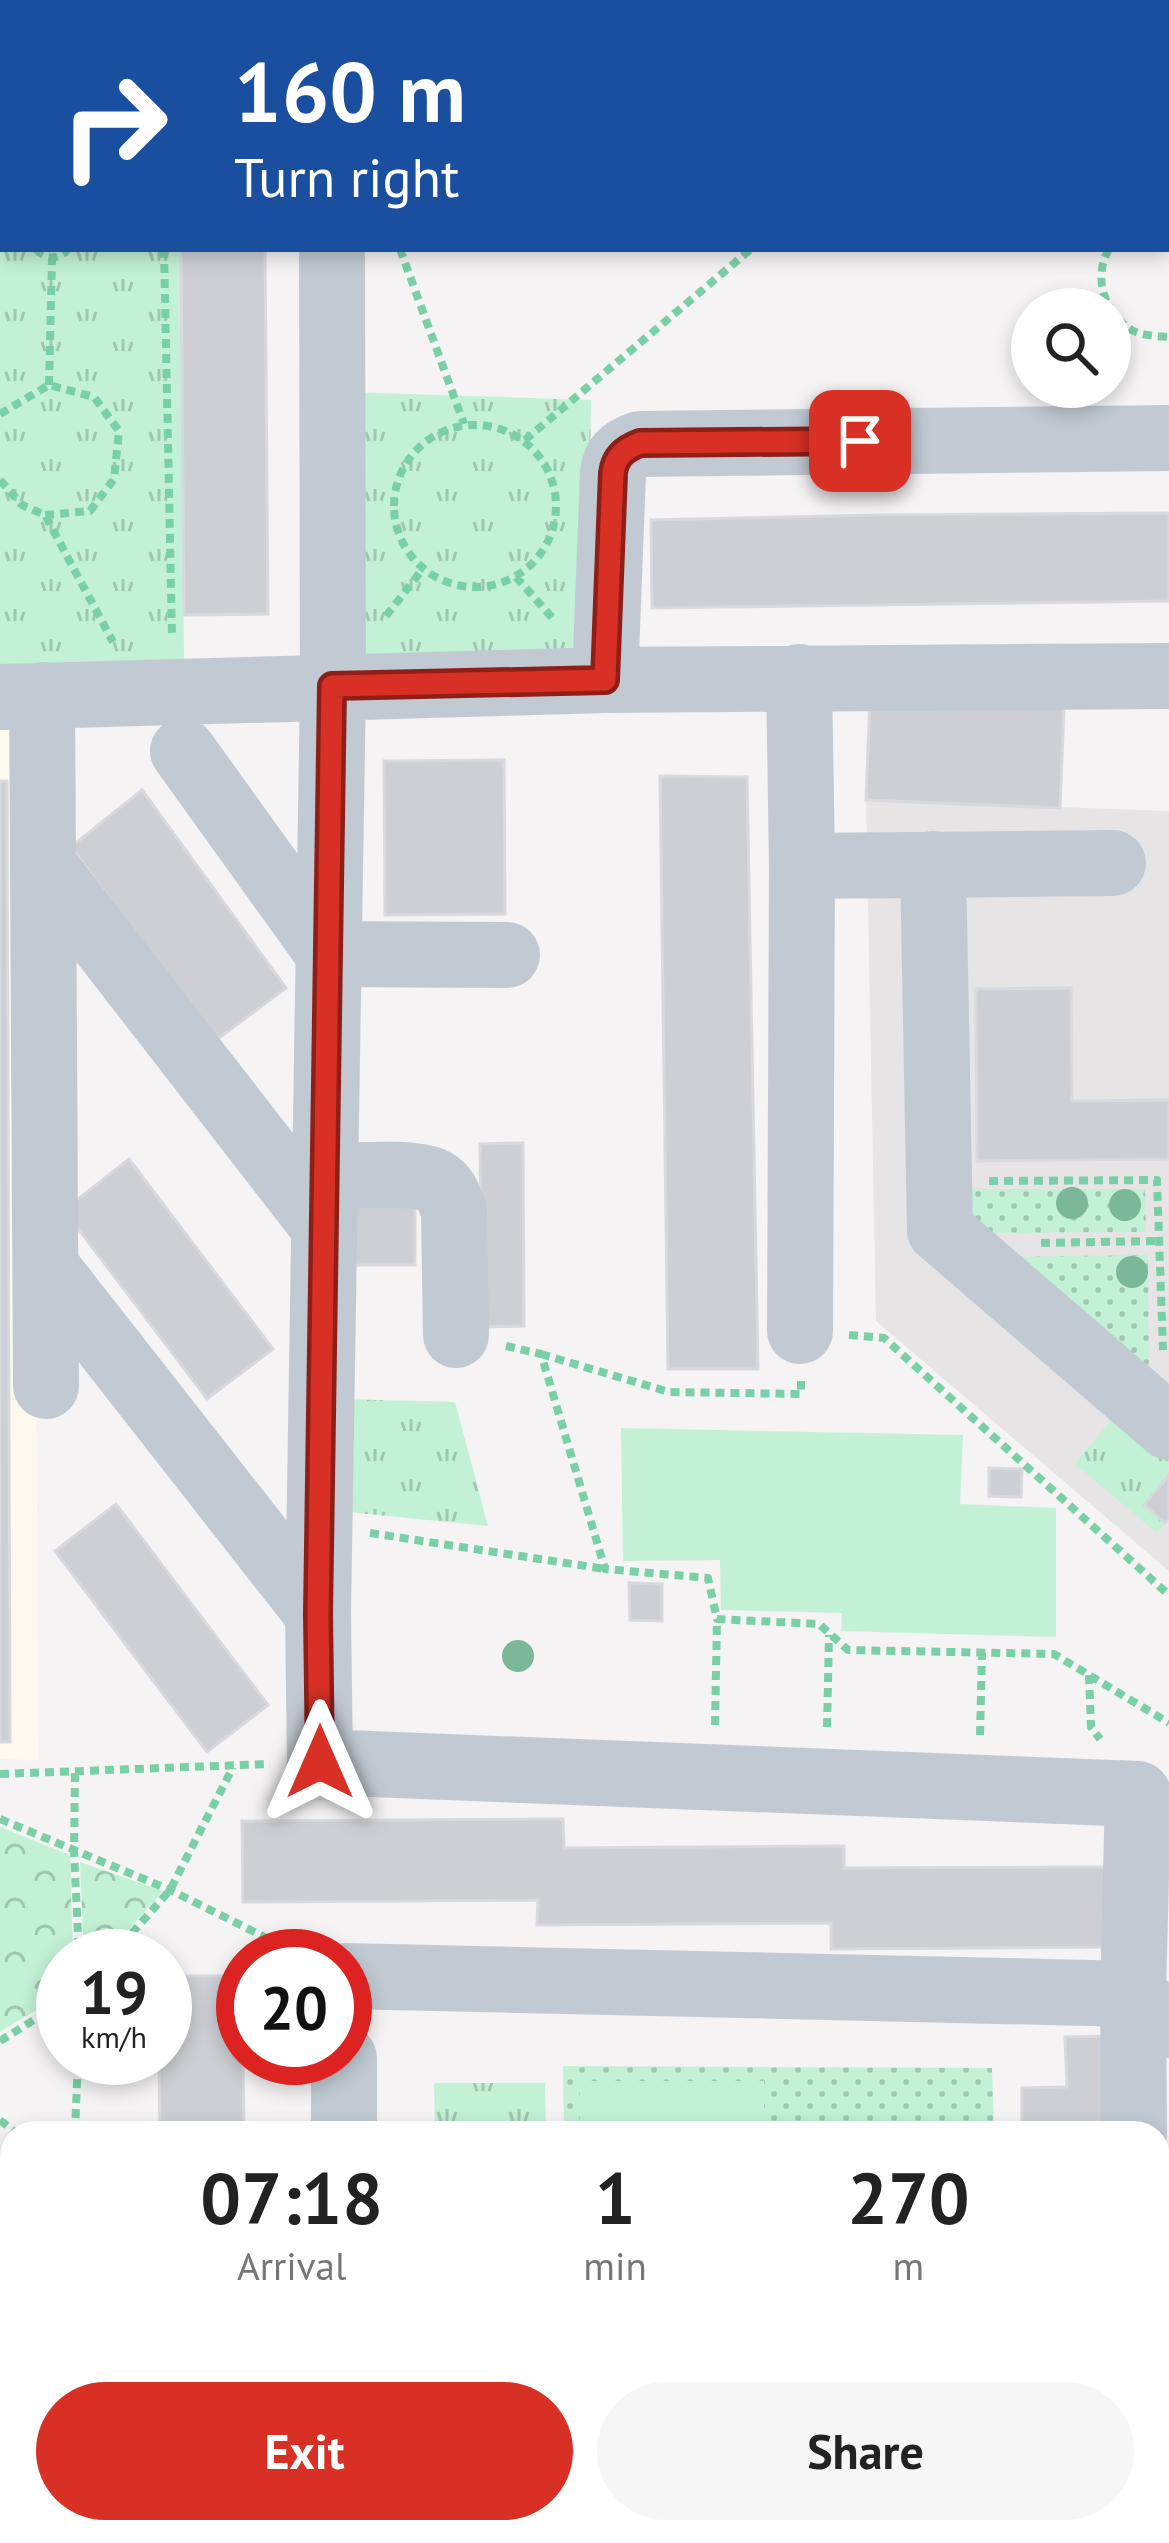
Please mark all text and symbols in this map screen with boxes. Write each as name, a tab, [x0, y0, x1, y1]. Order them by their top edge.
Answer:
text: 160 m	[234, 36, 466, 145]
icon: right	[36, 48, 192, 204]
text: Turn right	[234, 142, 459, 212]
map controls	[1011, 288, 1131, 408]
button: search	[1011, 288, 1131, 408]
pin	[809, 390, 911, 492]
icon: arrive	[827, 408, 893, 474]
position arrow	[257, 1699, 383, 1825]
speed limit sign: 20	[216, 1929, 372, 2085]
text: 19	[80, 1953, 148, 2031]
text: km/h	[81, 2017, 147, 2056]
text: 07:18	[200, 2151, 383, 2244]
text: 1	[595, 2151, 636, 2244]
text: 270	[847, 2151, 970, 2244]
text: Arrival	[237, 2240, 346, 2291]
text: min	[583, 2240, 647, 2291]
text: m	[893, 2240, 924, 2291]
button: Exit	[36, 2382, 573, 2520]
button: Share	[597, 2382, 1134, 2520]

